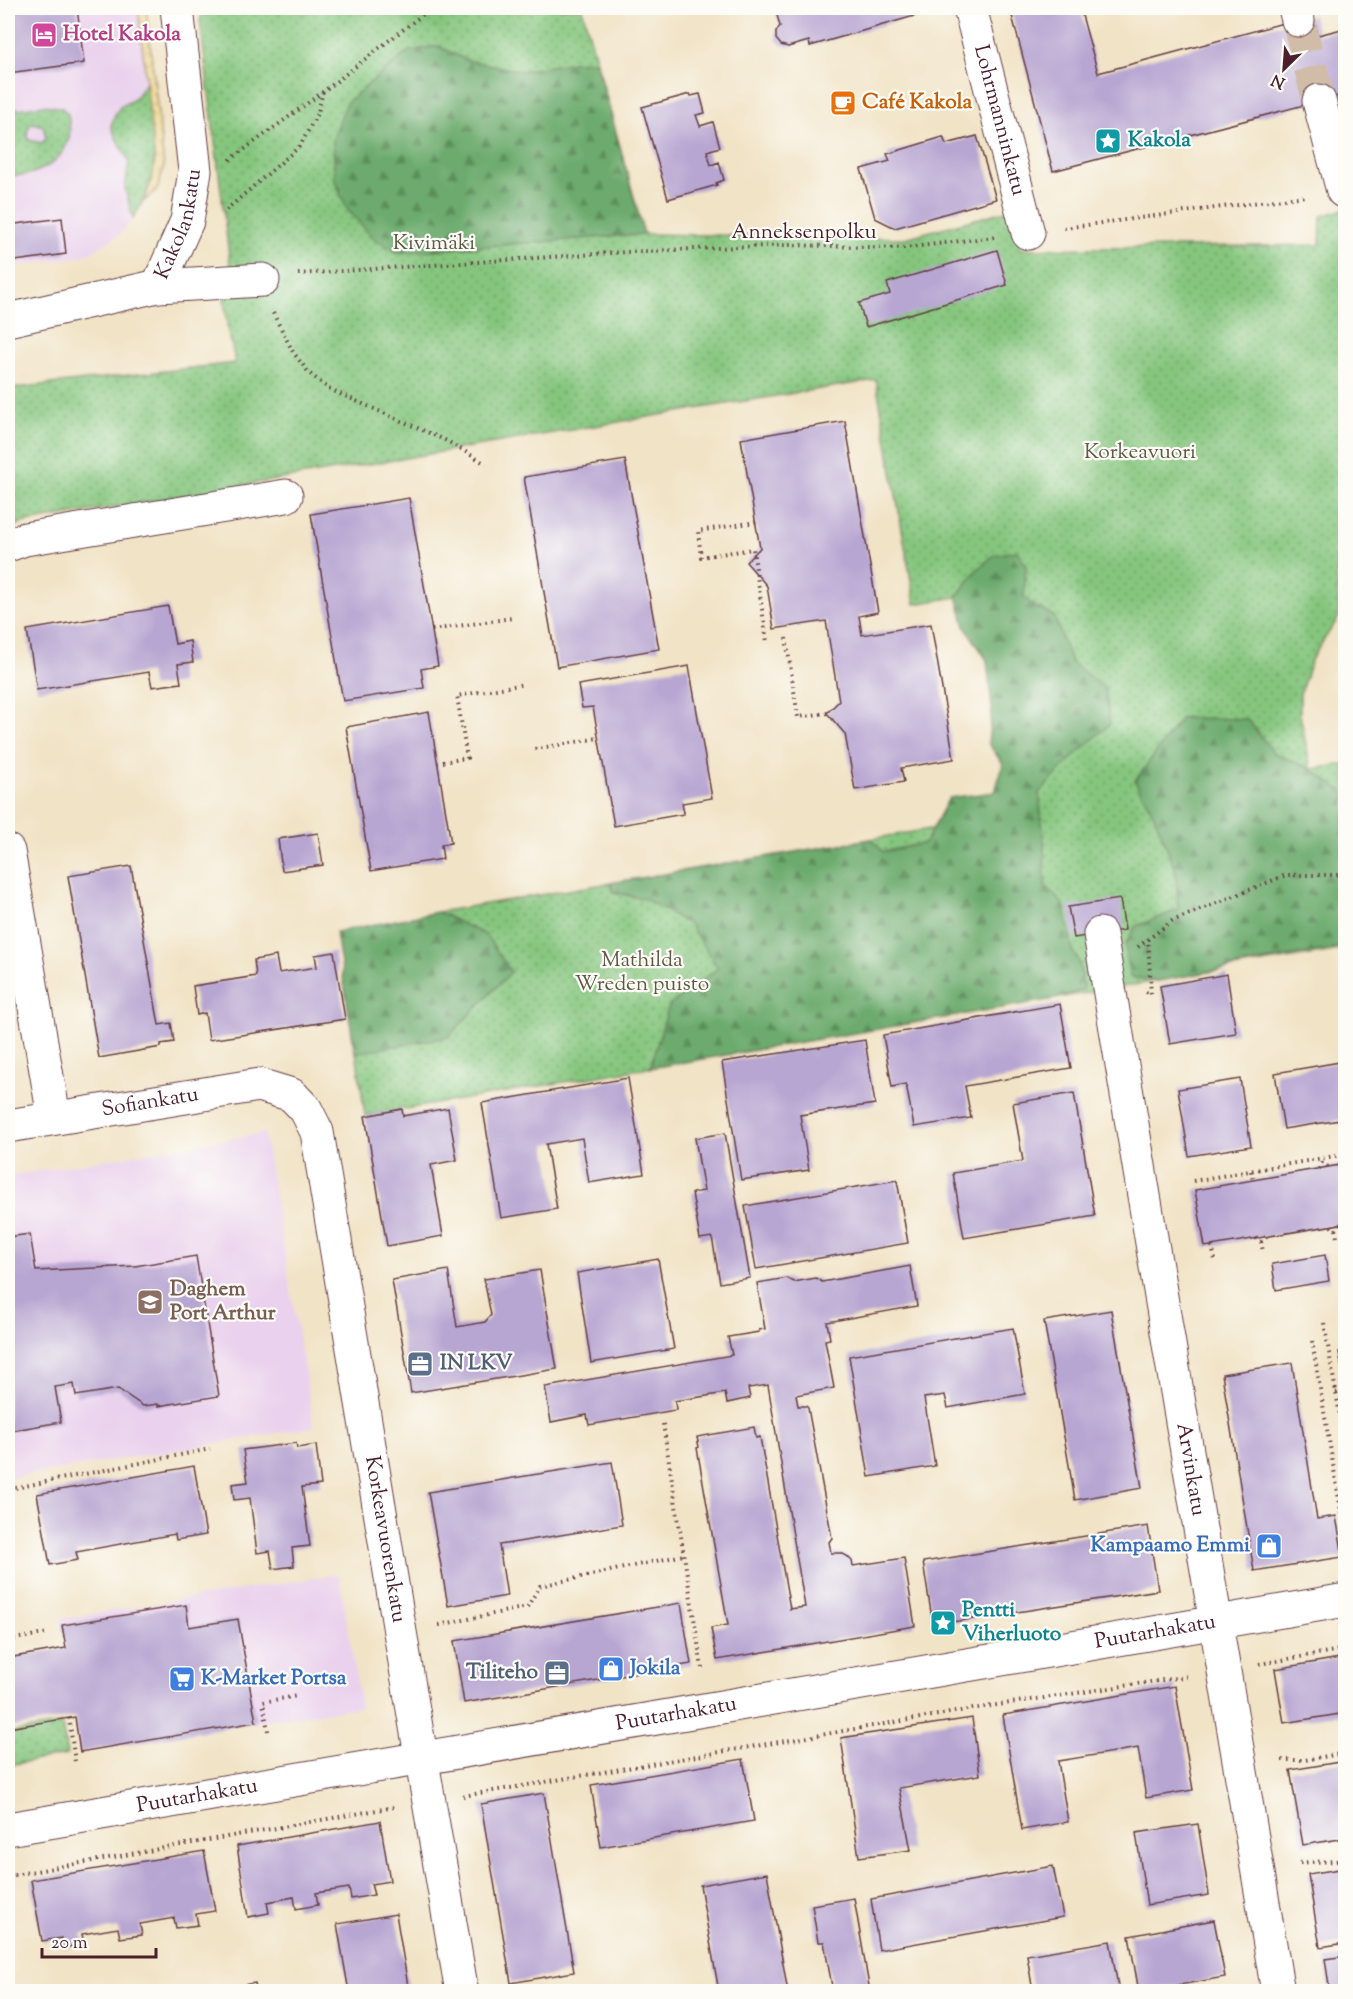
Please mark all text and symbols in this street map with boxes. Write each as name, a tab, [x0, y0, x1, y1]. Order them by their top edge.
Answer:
hotel icon: Hotel Kakola	[29, 20, 59, 50]
place label: Hotel Kakola	[63, 20, 181, 50]
north arrow	[1254, 39, 1314, 99]
street label: Lohrmanninkatu	[965, 42, 1033, 199]
text: N	[1268, 67, 1289, 93]
cafe icon: Café Kakola	[828, 88, 858, 118]
place label: Café Kakola	[862, 88, 973, 118]
place icon: Kakola	[1093, 126, 1123, 156]
place label: Kakola	[1128, 126, 1191, 156]
street label: Kakolankatu	[148, 167, 210, 285]
street label: Anneksenpolku	[731, 218, 877, 248]
park label: Kivimäki	[393, 229, 475, 259]
park label: Korkeavuori	[1084, 438, 1196, 468]
park label: Mathilda Wreden puisto	[575, 946, 709, 1000]
street label: Sofiankatu	[99, 1080, 201, 1125]
place label: Daghem Port Arthur	[170, 1275, 276, 1329]
school or university icon: Daghem Port Arthur	[135, 1287, 165, 1317]
office icon: IN LKV	[405, 1349, 435, 1379]
place label: IN LKV	[440, 1349, 513, 1379]
street label: Arvinkatu	[1167, 1421, 1213, 1518]
street label: Korkeavuorenkatu	[356, 1454, 413, 1625]
place label: Kampaamo Emmi	[1090, 1531, 1250, 1561]
shop icon: Kampaamo Emmi	[1254, 1531, 1284, 1561]
place label: Pentti Viherluoto	[962, 1596, 1062, 1650]
place icon: Pentti Viherluoto	[928, 1608, 958, 1638]
street label: Puutarhakatu	[1092, 1608, 1218, 1658]
shop icon: Jokila	[596, 1654, 626, 1684]
place label: Jokila	[628, 1654, 681, 1684]
place label: Tiliteho	[466, 1658, 539, 1688]
office icon: Tiliteho	[542, 1658, 572, 1688]
supermarket icon: K-Market Portsa	[167, 1664, 197, 1694]
place label: K-Market Portsa	[201, 1664, 347, 1694]
street label: Puutarhakatu	[613, 1690, 739, 1740]
street label: Puutarhakatu	[134, 1772, 260, 1822]
scale bar	[42, 1921, 156, 1959]
text: 20 m	[51, 1931, 88, 1957]

